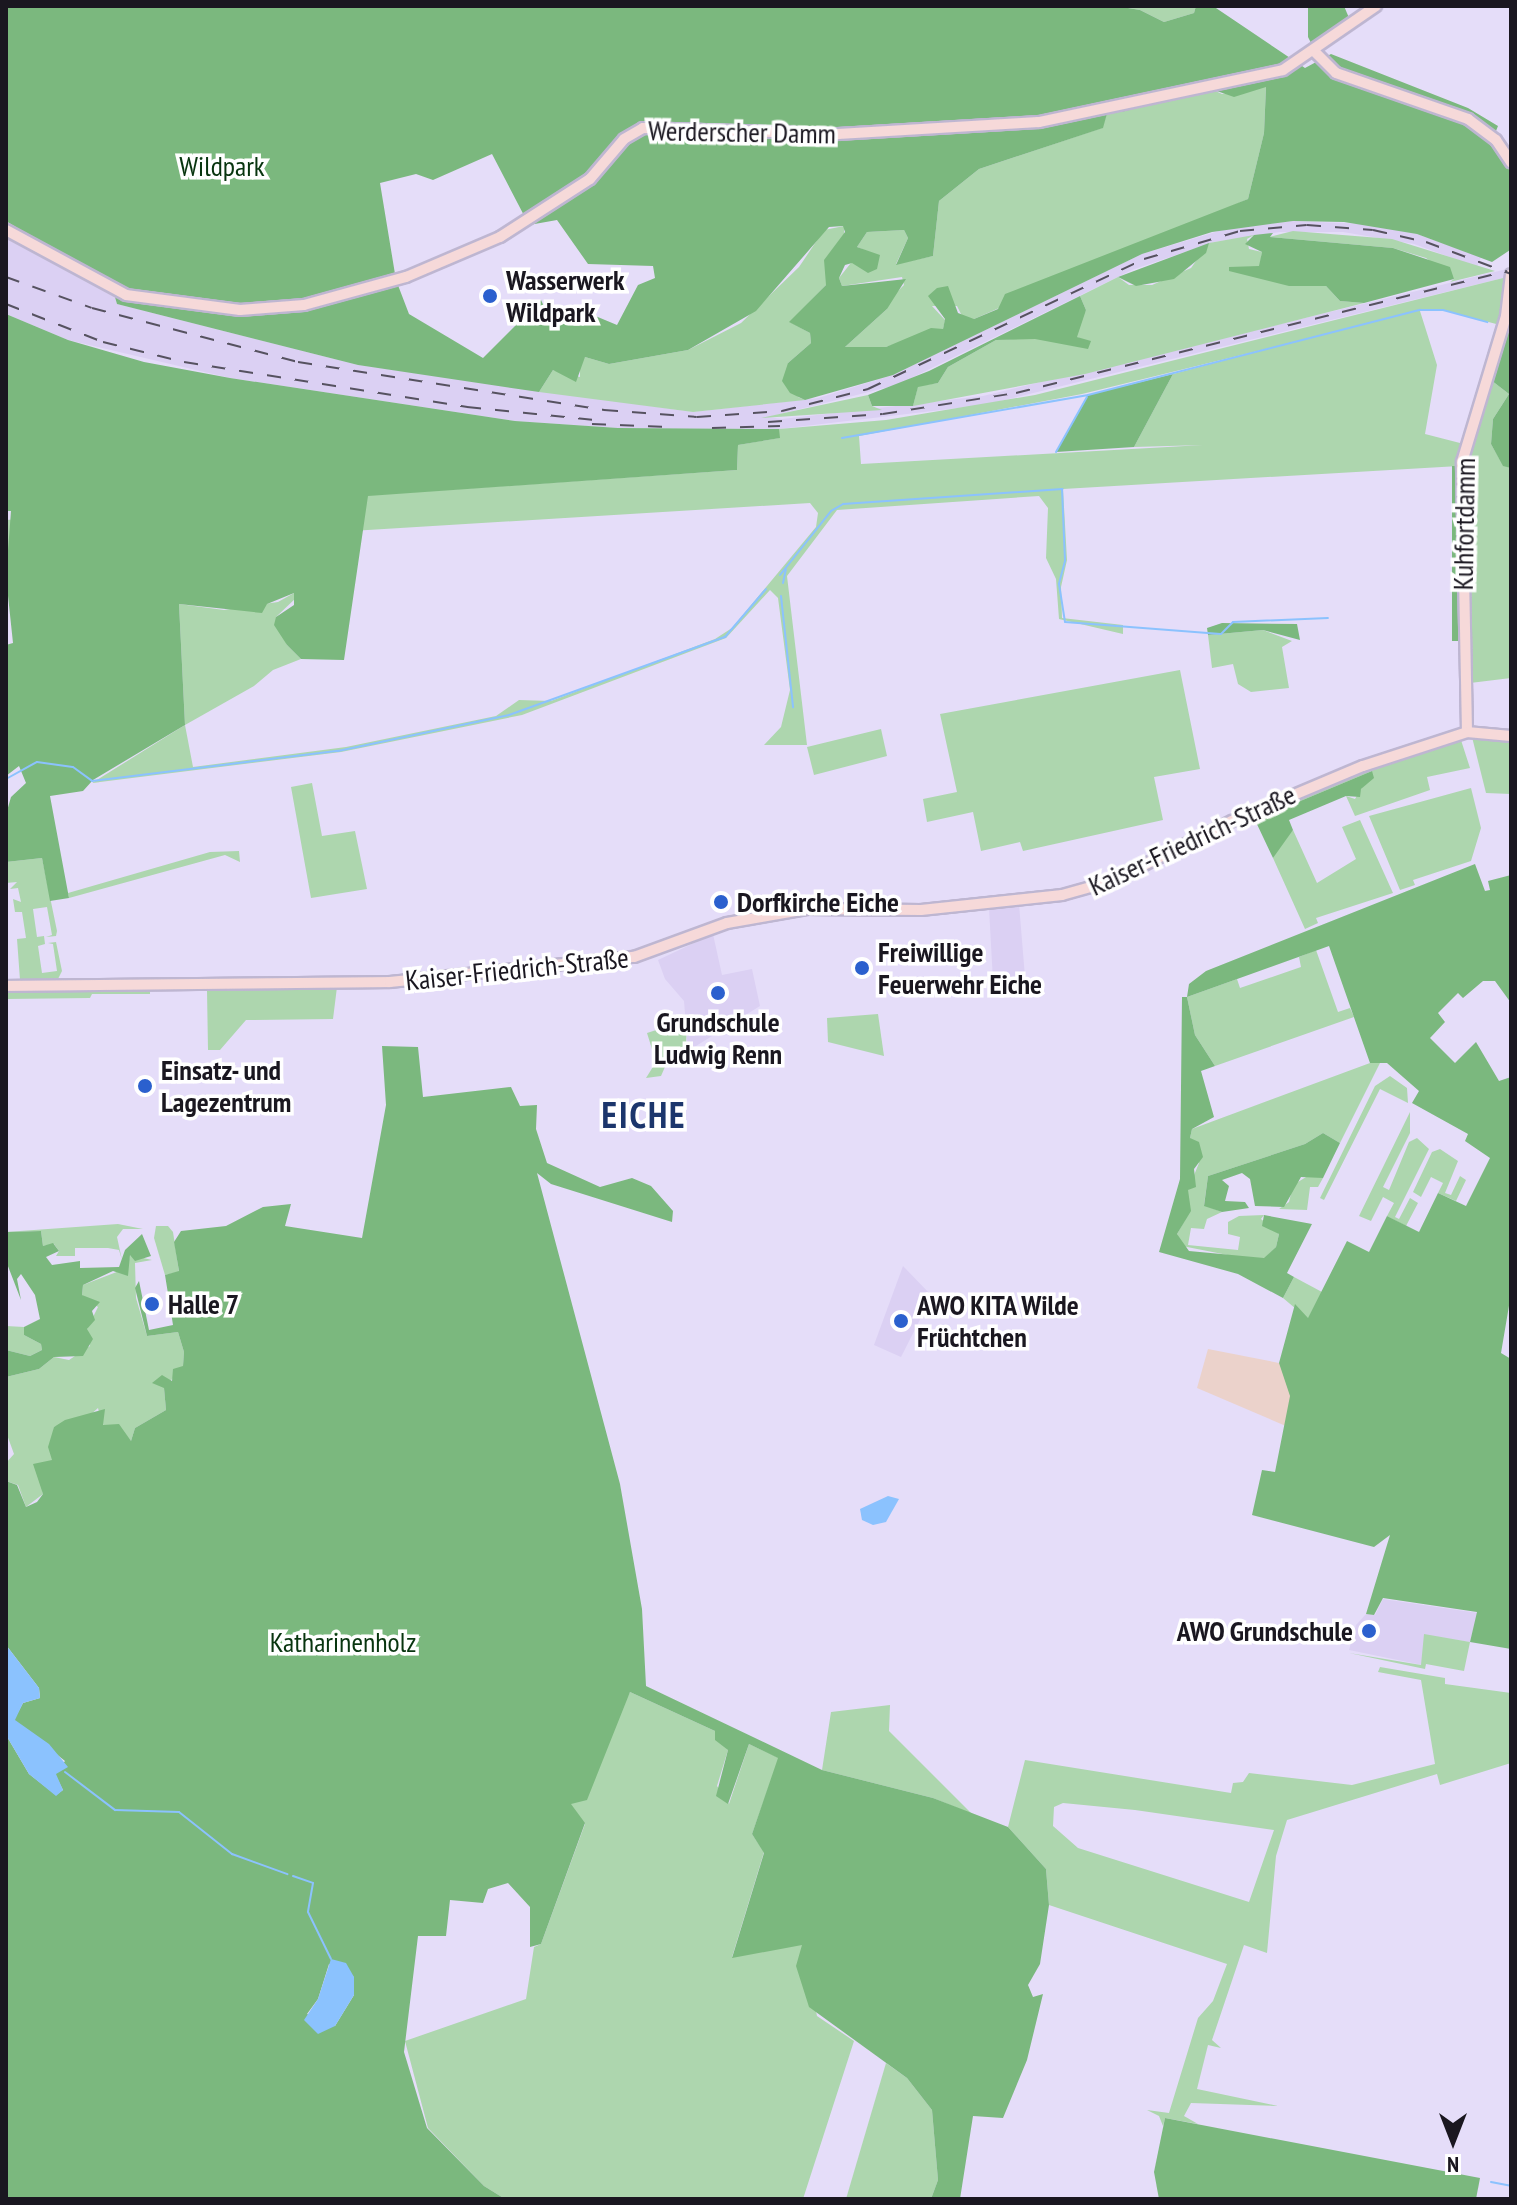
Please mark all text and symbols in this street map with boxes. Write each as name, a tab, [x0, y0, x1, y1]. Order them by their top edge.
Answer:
street label: Werderscher Damm	[648, 114, 836, 150]
park label: Wildpark	[179, 149, 265, 183]
place label: Wasserwerk Wildpark	[506, 263, 624, 329]
marker: Wasserwerk Wildpark	[481, 287, 499, 305]
street label: Kuhfortdamm	[1446, 457, 1482, 591]
street label: Kaiser-Friedrich-Straße	[1083, 777, 1301, 903]
place label: Dorfkirche Eiche	[737, 885, 899, 919]
marker: Dorfkirche Eiche	[712, 893, 730, 911]
place label: Freiwillige Feuerwehr Eiche	[878, 935, 1042, 1001]
street label: Kaiser-Friedrich-Straße	[404, 941, 630, 997]
marker: Freiwillige Feuerwehr Eiche	[853, 959, 871, 977]
marker: Grundschule Ludwig Renn	[709, 984, 727, 1002]
place label: Grundschule Ludwig Renn	[654, 1005, 782, 1071]
place label: Einsatz- und Lagezentrum	[161, 1053, 291, 1119]
marker: Einsatz- und Lagezentrum	[136, 1077, 154, 1095]
district label: EICHE	[601, 1093, 687, 1137]
place label: Halle 7	[168, 1287, 239, 1321]
place label: AWO KITA Wilde Früchtchen	[917, 1288, 1081, 1354]
marker: Halle 7	[143, 1295, 161, 1313]
marker: AWO KITA Wilde Früchtchen	[892, 1312, 910, 1330]
place label: AWO Grundschule	[1176, 1614, 1353, 1648]
marker: AWO Grundschule	[1360, 1622, 1378, 1640]
park label: Katharinenholz	[270, 1625, 416, 1659]
north arrow	[1413, 2101, 1493, 2181]
text: N	[1447, 2151, 1459, 2179]

